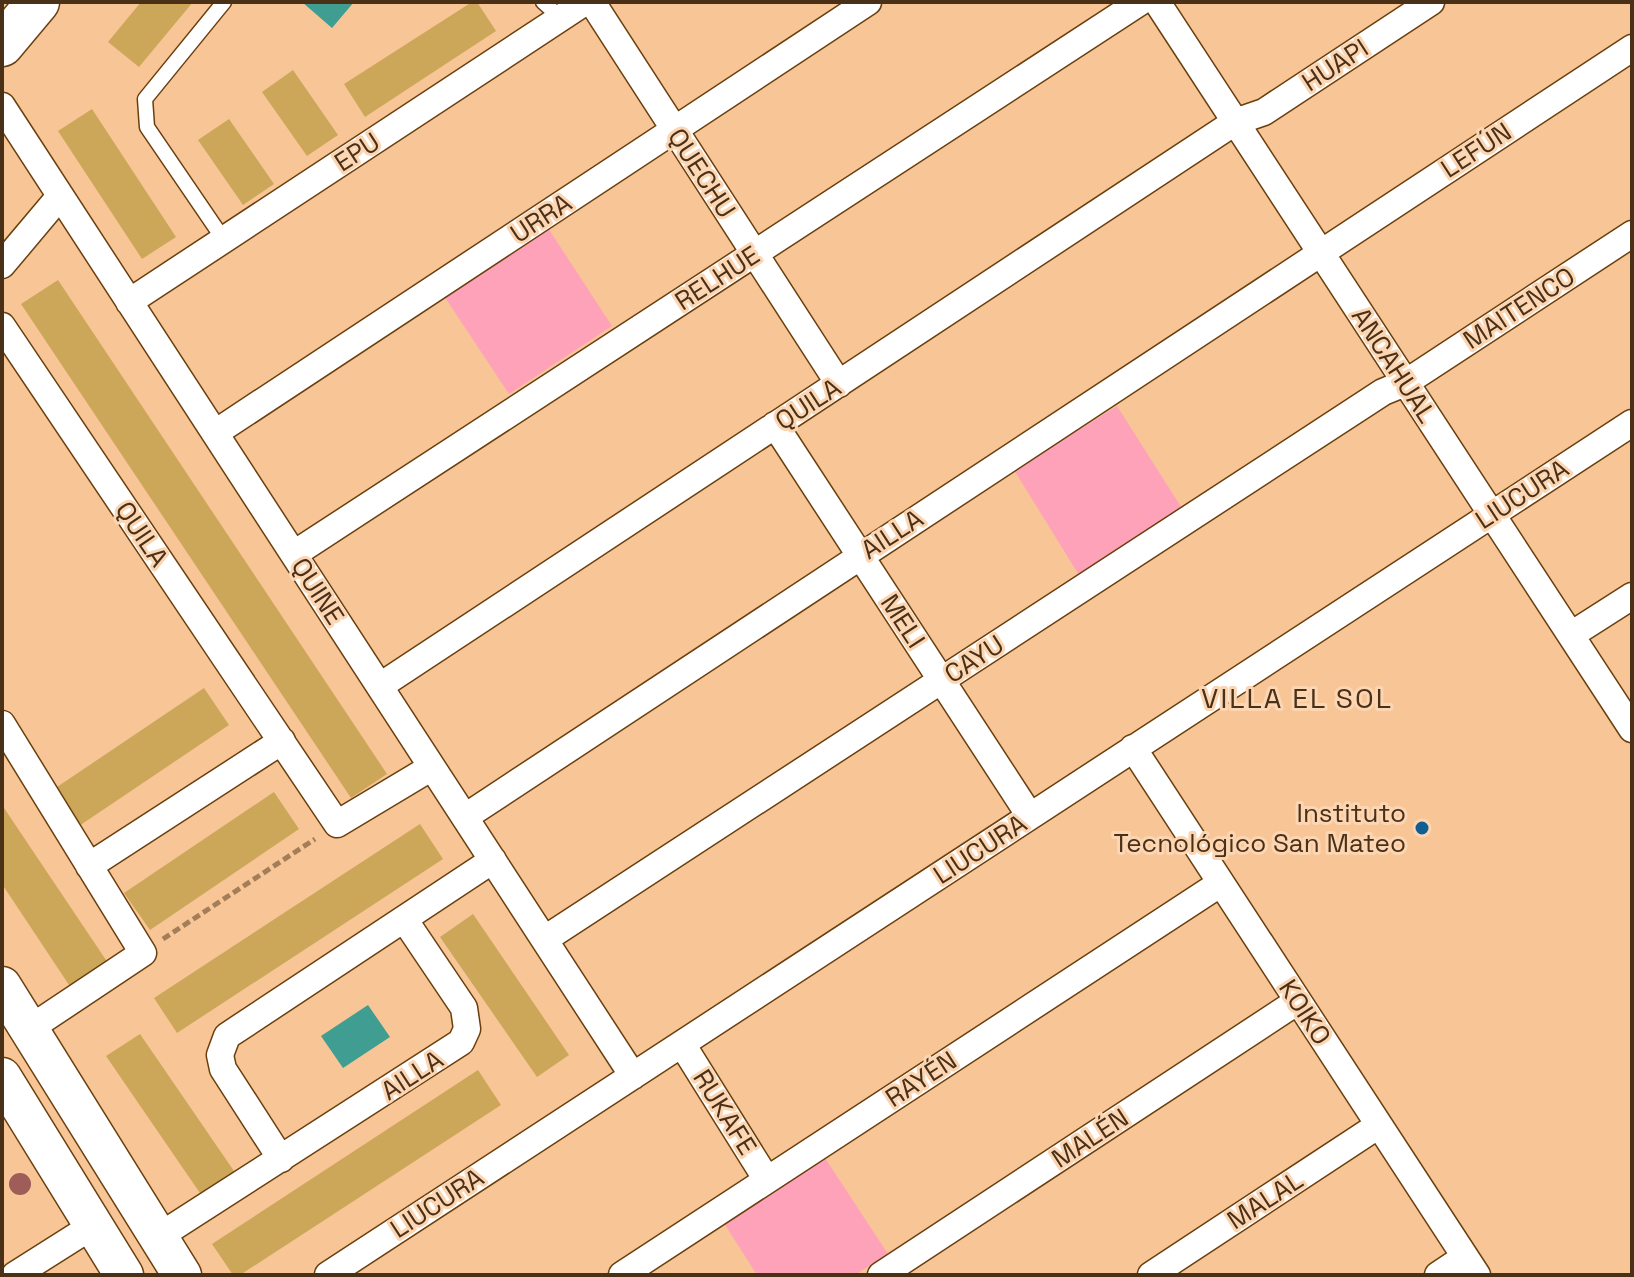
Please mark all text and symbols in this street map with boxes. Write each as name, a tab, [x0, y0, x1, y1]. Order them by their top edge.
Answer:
street label: HUAPI	[1295, 31, 1375, 99]
street label: LEFÚN	[1434, 115, 1518, 185]
street label: QUECHU	[660, 122, 744, 224]
street label: EPU	[328, 125, 386, 179]
street label: URRA	[504, 186, 578, 250]
street label: RELHUE	[668, 238, 766, 318]
street label: MAITENCO	[1457, 259, 1581, 357]
street label: ANCAHUAL	[1344, 301, 1444, 429]
street label: QUILA	[769, 370, 847, 438]
street label: LIUCURA	[1469, 451, 1575, 537]
street label: QUILA	[108, 495, 176, 573]
street label: AILLA	[854, 501, 930, 567]
street label: QUINE	[284, 551, 352, 631]
street label: MELI	[873, 588, 933, 654]
street label: CAYU	[938, 627, 1010, 691]
district label: VILLA EL SOL	[1201, 680, 1393, 716]
place label: Instituto Tecnológico San Mateo	[1114, 796, 1406, 860]
street label: LIUCURA	[927, 806, 1033, 892]
marker: Instituto Tecnológico San Mateo	[1413, 819, 1431, 837]
street label: KOIKO	[1271, 973, 1339, 1051]
street label: AILLA	[374, 1042, 450, 1108]
street label: RAYÉN	[879, 1043, 963, 1115]
street label: RUKAFE	[686, 1063, 764, 1161]
street label: MALÉN	[1045, 1101, 1135, 1175]
street label: LIUCURA	[384, 1160, 490, 1246]
street label: MALAL	[1221, 1163, 1309, 1237]

